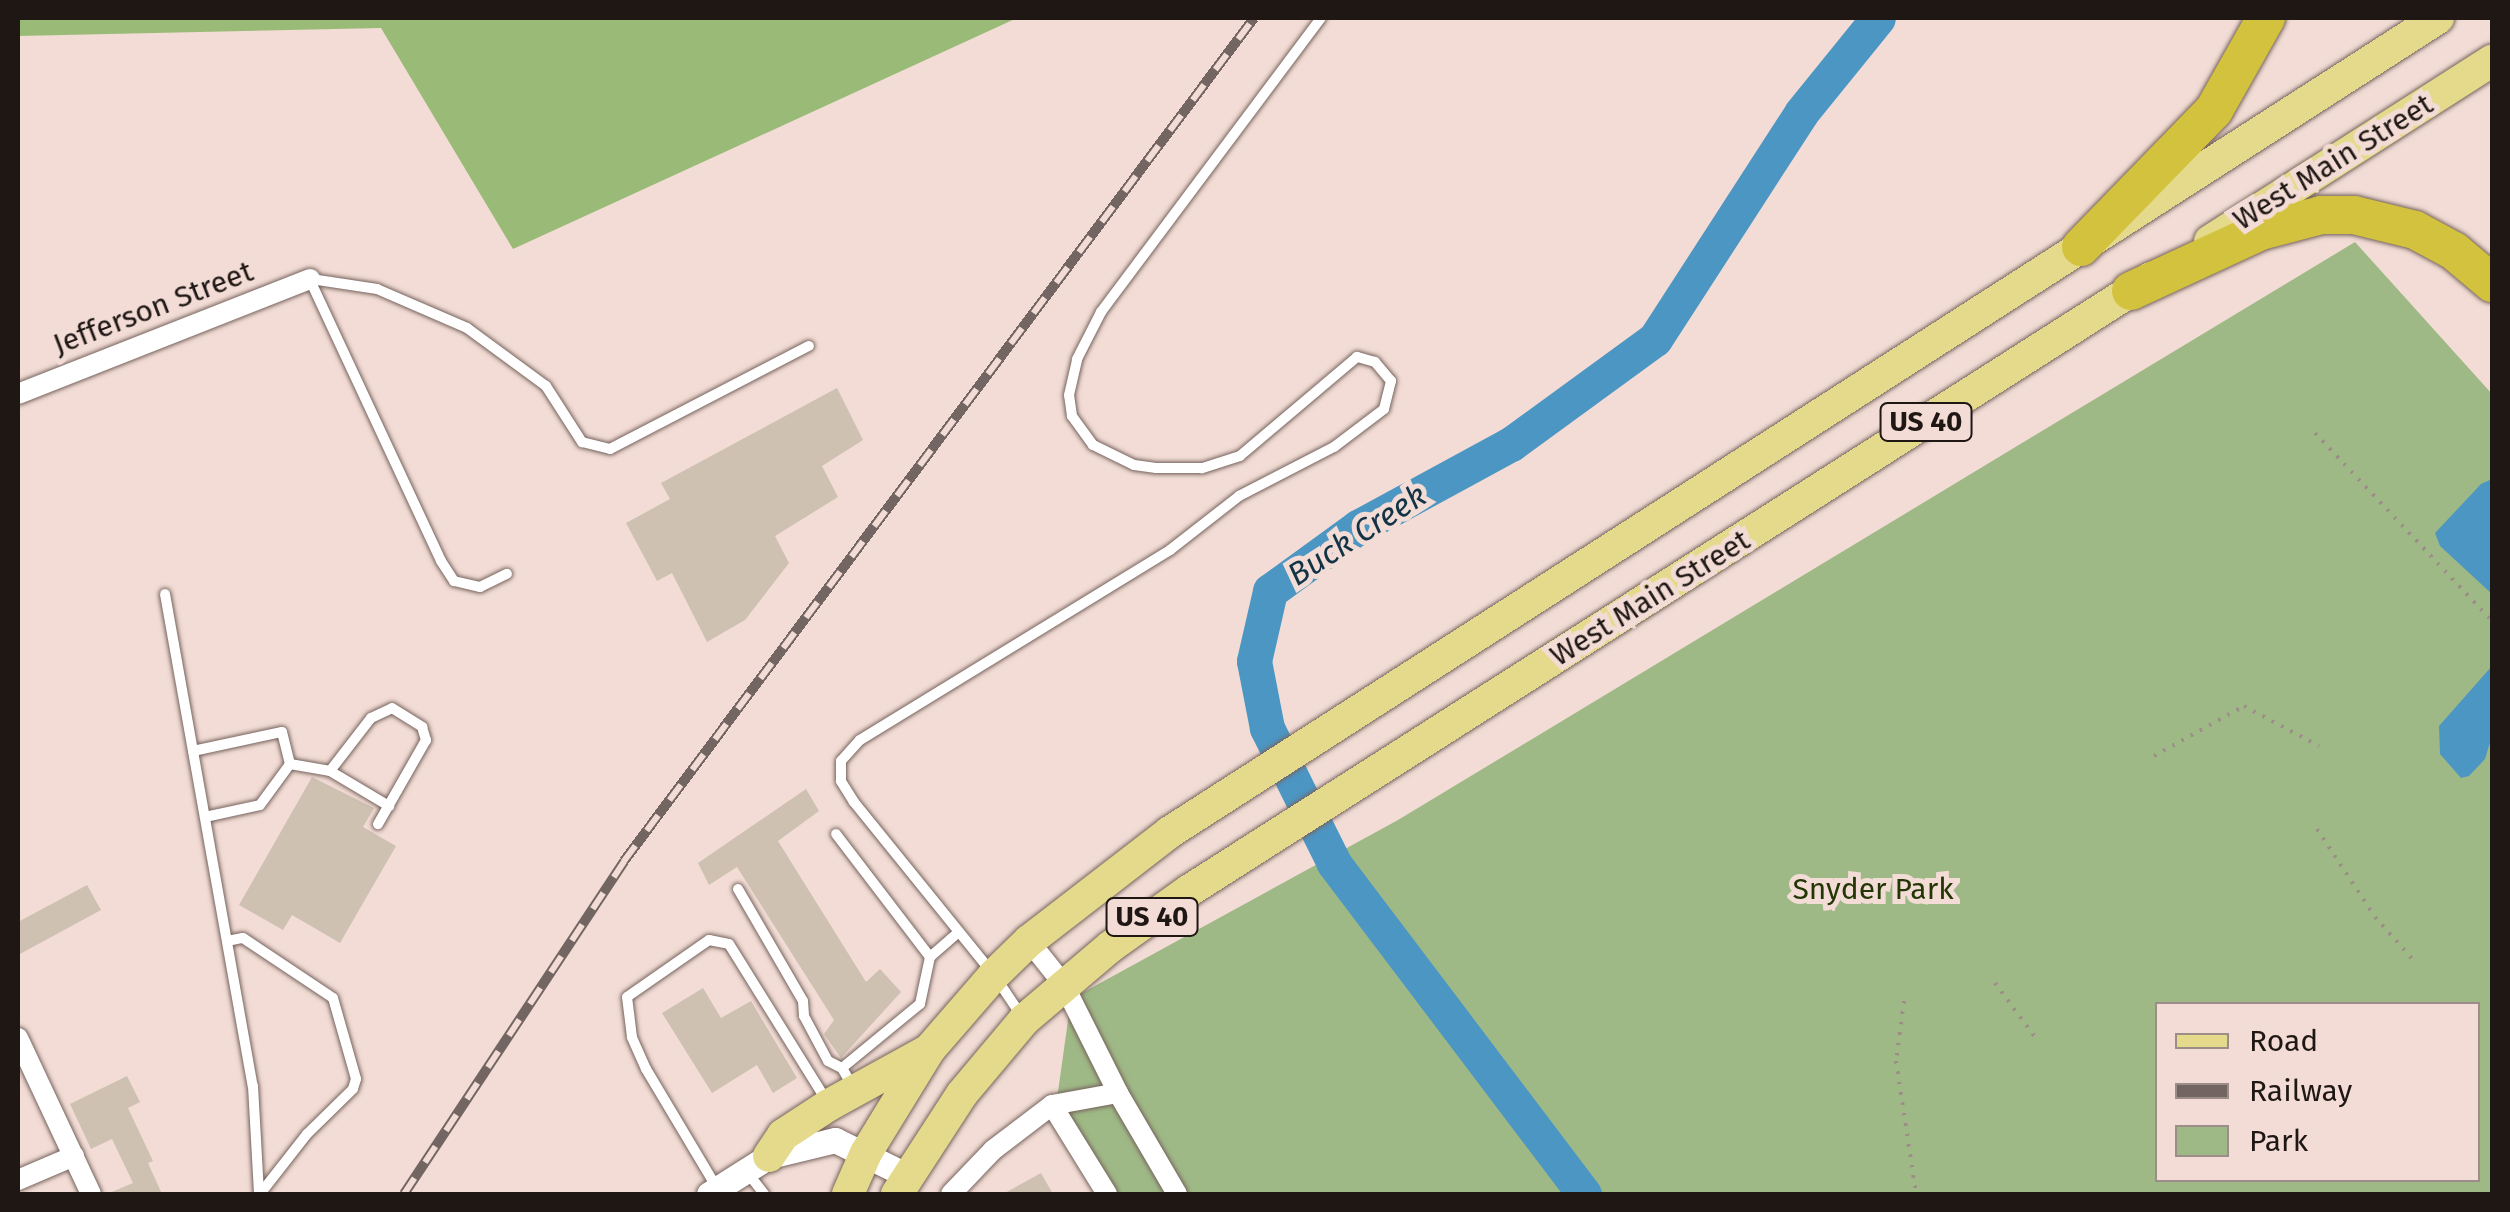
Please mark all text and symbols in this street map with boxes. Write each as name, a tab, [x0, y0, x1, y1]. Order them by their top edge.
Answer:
street label: West Main Street	[2227, 86, 2439, 238]
street label: Jefferson Street	[48, 253, 258, 363]
road number: US 40	[1878, 399, 1974, 445]
water label: Buck Creek	[1281, 476, 1433, 594]
street label: West Main Street	[1544, 522, 1756, 674]
park label: Snyder Park	[1792, 871, 1954, 907]
road number: US 40	[1104, 894, 1200, 940]
legend	[2155, 1002, 2480, 1182]
text: Road	[2249, 1023, 2318, 1059]
text: Railway	[2249, 1073, 2352, 1109]
text: Park	[2249, 1123, 2308, 1159]

